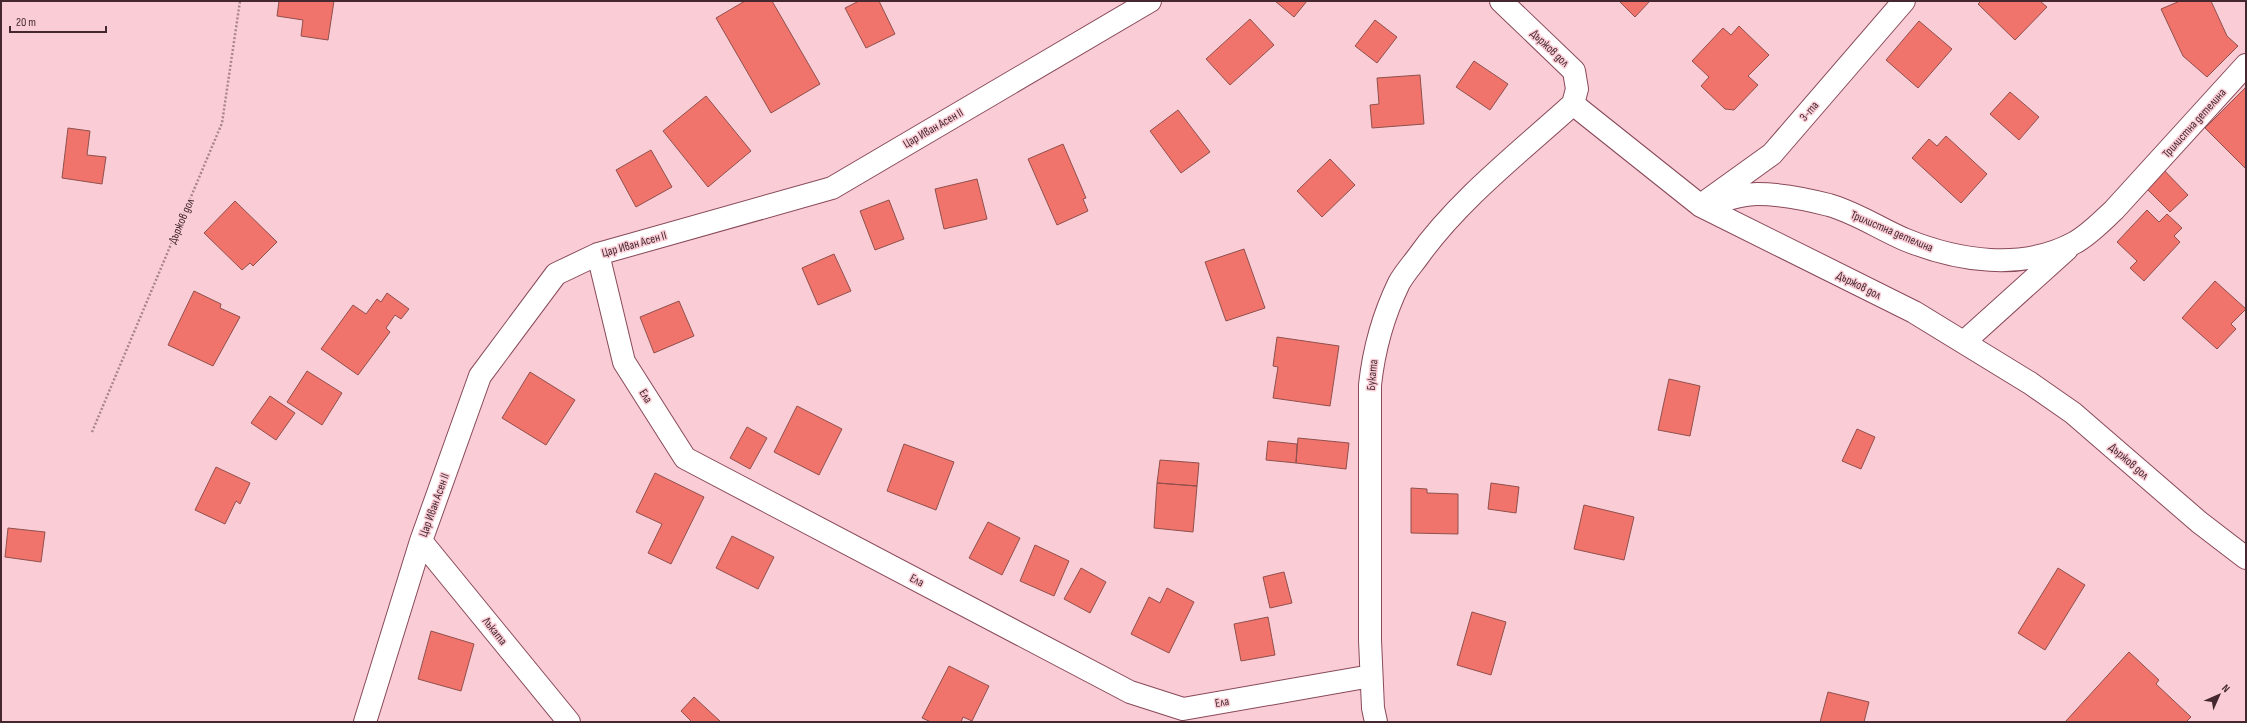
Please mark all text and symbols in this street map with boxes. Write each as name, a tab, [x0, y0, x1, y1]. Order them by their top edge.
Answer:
scale bar	[10, 8, 106, 34]
text: 20 m	[16, 15, 36, 30]
street label: Държов дол	[1527, 26, 1573, 71]
street label: Трилистна детелина	[2159, 85, 2230, 161]
street label: 3-та	[1797, 98, 1822, 124]
street label: Цар Иван Асен II	[901, 105, 966, 152]
street label: Държов дол	[165, 196, 198, 246]
street label: Трилистна детелина	[1848, 207, 1936, 256]
street label: Цар Иван Асен II	[600, 228, 668, 261]
street label: Държов дол	[1834, 268, 1884, 303]
street label: Буката	[1364, 359, 1381, 391]
street label: Ела	[636, 386, 656, 406]
street label: Държов дол	[2106, 440, 2152, 483]
street label: Цар Иван Асен II	[416, 471, 453, 539]
street label: Ела	[907, 571, 927, 590]
street label: Лъката	[478, 614, 511, 649]
north arrow	[2199, 675, 2239, 715]
text: N	[2219, 682, 2232, 695]
street label: Ела	[1214, 694, 1231, 711]

